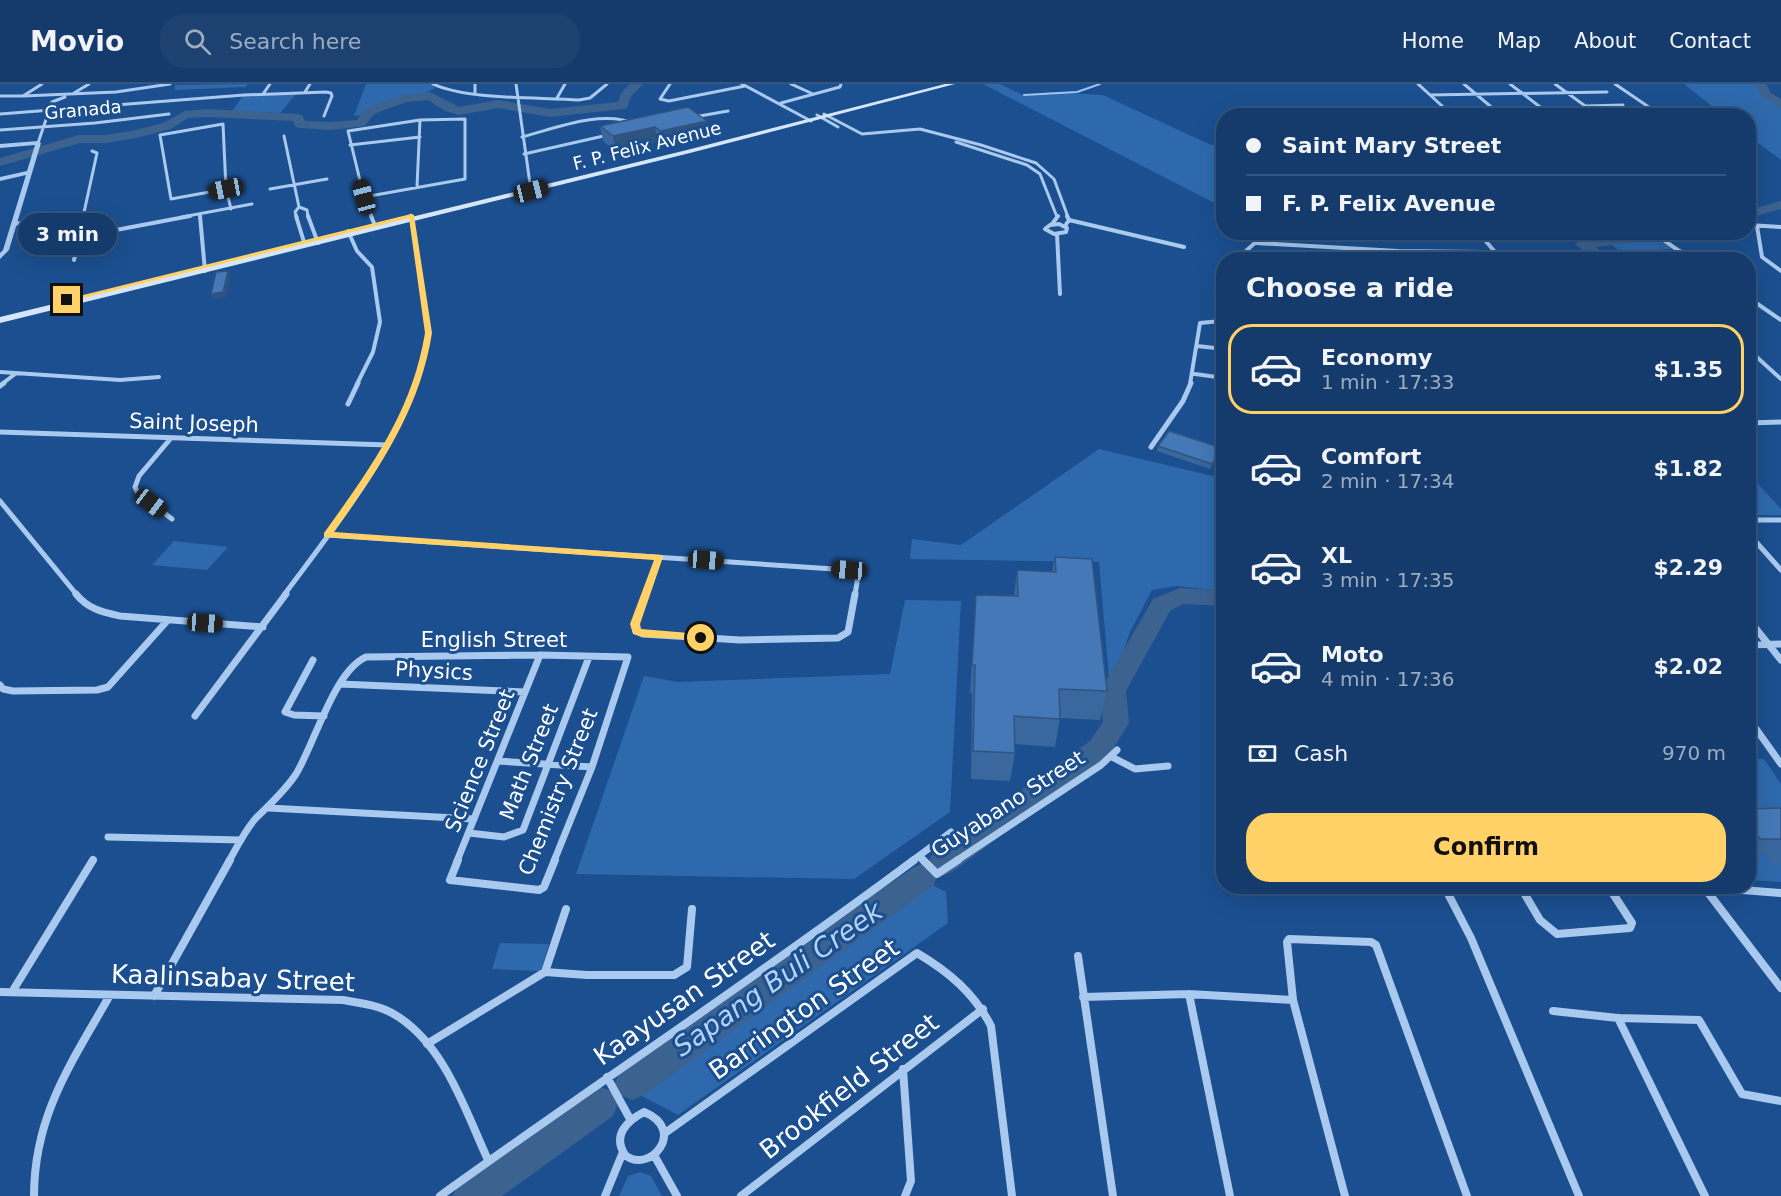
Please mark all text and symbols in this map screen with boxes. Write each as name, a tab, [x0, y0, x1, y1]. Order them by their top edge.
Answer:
search box	[160, 14, 580, 68]
text: Movio	[30, 25, 124, 58]
icon: search	[181, 25, 214, 58]
text: Search here	[229, 29, 361, 54]
text: Home	[1402, 29, 1464, 53]
text: Map	[1497, 29, 1541, 53]
text: About	[1574, 29, 1636, 53]
text: Contact	[1669, 29, 1751, 53]
street label: Granada	[44, 96, 122, 123]
street label: F. P. Felix Avenue	[571, 117, 723, 174]
text: Saint Mary Street	[1282, 133, 1501, 158]
car	[207, 177, 245, 201]
car	[351, 177, 377, 217]
car	[511, 178, 551, 204]
text: F. P. Felix Avenue	[1282, 191, 1496, 216]
callout: 3 min	[17, 213, 116, 255]
text: 3 min	[36, 222, 99, 246]
text: Choose a ride	[1246, 272, 1454, 303]
route end	[53, 286, 80, 313]
icon: car	[1249, 342, 1303, 396]
text: Economy	[1321, 345, 1432, 370]
text: $1.35	[1653, 357, 1723, 382]
text: 1 min · 17:33	[1321, 370, 1455, 394]
street label: Saint Joseph	[129, 409, 259, 437]
icon: car	[1249, 441, 1303, 495]
text: Comfort	[1321, 444, 1421, 469]
text: $1.82	[1653, 456, 1723, 481]
text: 2 min · 17:34	[1321, 469, 1455, 493]
car	[131, 485, 171, 521]
icon: car	[1249, 540, 1303, 594]
text: XL	[1321, 543, 1352, 568]
car	[687, 550, 725, 570]
text: $2.29	[1653, 555, 1723, 580]
car	[830, 560, 868, 580]
text: 3 min · 17:35	[1321, 568, 1455, 592]
car	[186, 613, 224, 633]
route start	[687, 624, 714, 651]
street label: English Street	[421, 628, 567, 652]
icon: car	[1249, 639, 1303, 693]
text: Moto	[1321, 642, 1384, 667]
text: $2.02	[1653, 654, 1723, 679]
street label: Physics	[395, 657, 473, 685]
text: 4 min · 17:36	[1321, 667, 1455, 691]
street label: Science Street	[440, 686, 520, 836]
street label: Math Street	[495, 700, 563, 824]
street label: Chemistry Street	[514, 705, 602, 879]
icon: cash	[1246, 737, 1279, 770]
text: Cash	[1294, 741, 1348, 766]
text: 970 m	[1662, 741, 1726, 765]
street label: Guyabano Street	[927, 746, 1089, 862]
button: Confirm	[1246, 813, 1726, 882]
water label: Sapang Buli Creek	[667, 894, 889, 1062]
street label: Kaayusan Street	[588, 924, 780, 1072]
street label: Barrington Street	[703, 932, 905, 1086]
street label: Kaalinsabay Street	[111, 959, 355, 997]
street label: Brookfield Street	[754, 1007, 944, 1165]

